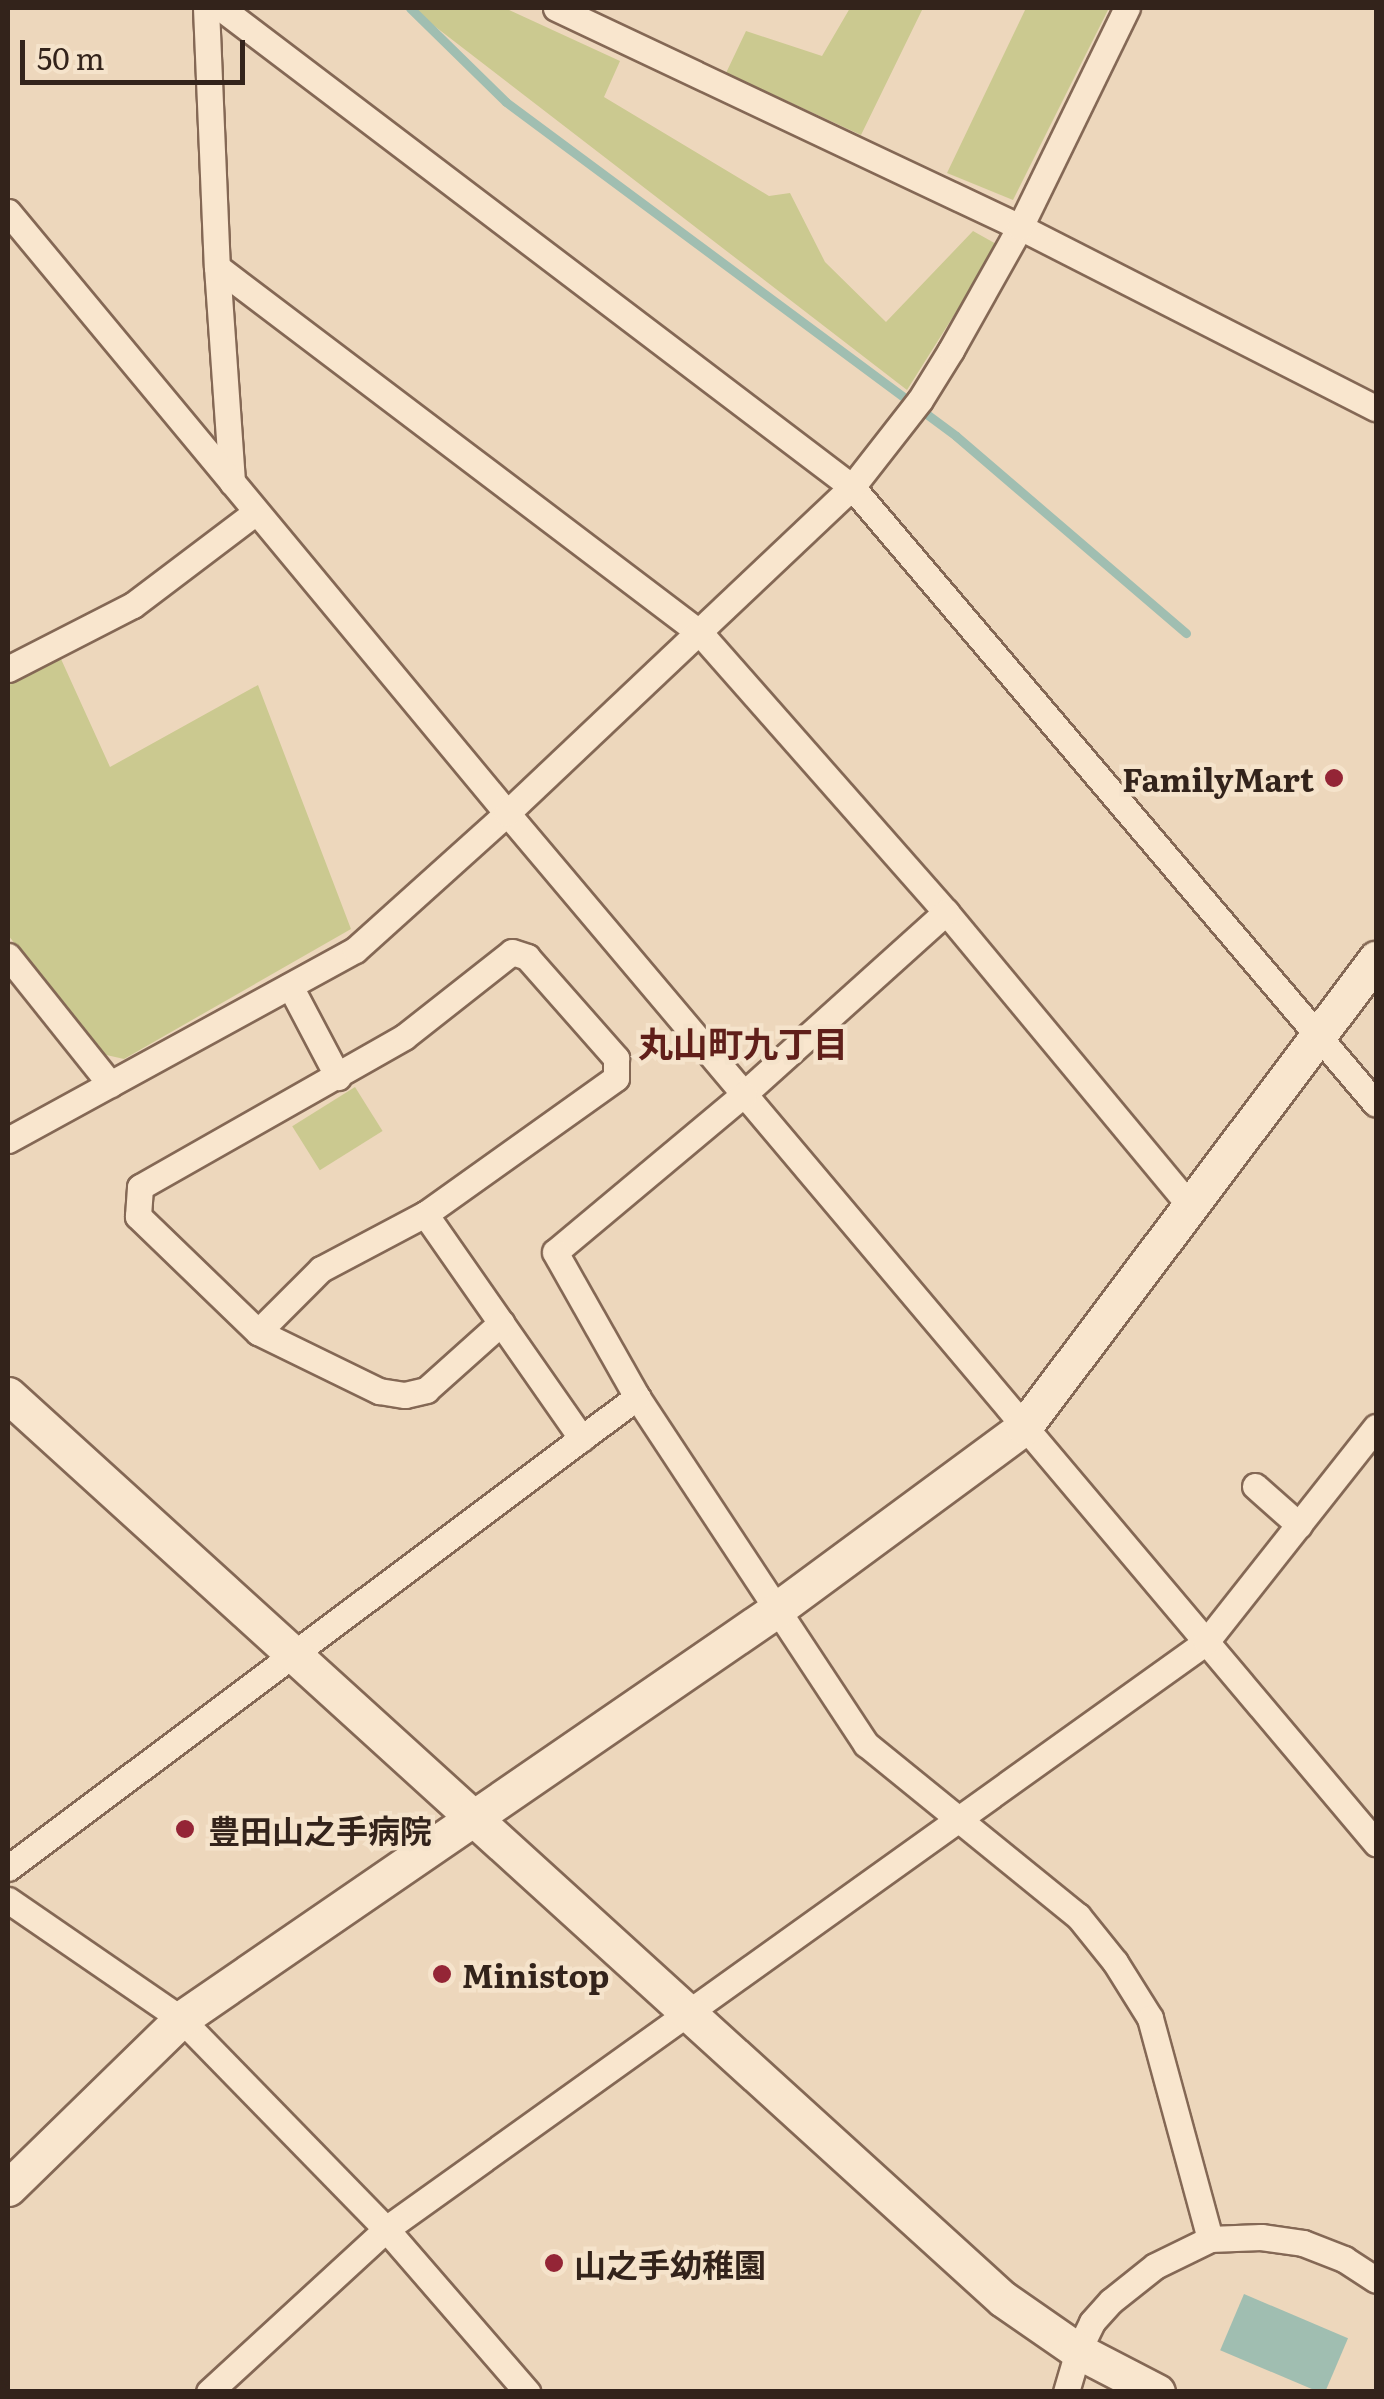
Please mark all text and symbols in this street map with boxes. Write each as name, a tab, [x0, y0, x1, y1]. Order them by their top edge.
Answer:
scale bar	[25, 20, 250, 82]
text: 50 m	[37, 35, 105, 79]
place label: FamilyMart	[1122, 759, 1314, 797]
marker: FamilyMart	[1323, 767, 1345, 789]
district label: 丸山町九丁目	[638, 1021, 848, 1063]
place label: 豊田山之手病院	[208, 1810, 432, 1848]
marker: 豊田山之手病院	[172, 1816, 198, 1842]
place label: Ministop	[462, 1955, 609, 1993]
marker: Ministop	[431, 1963, 453, 1985]
place label: 山之手幼稚園	[574, 2244, 766, 2282]
marker: 山之手幼稚園	[543, 2252, 565, 2274]

